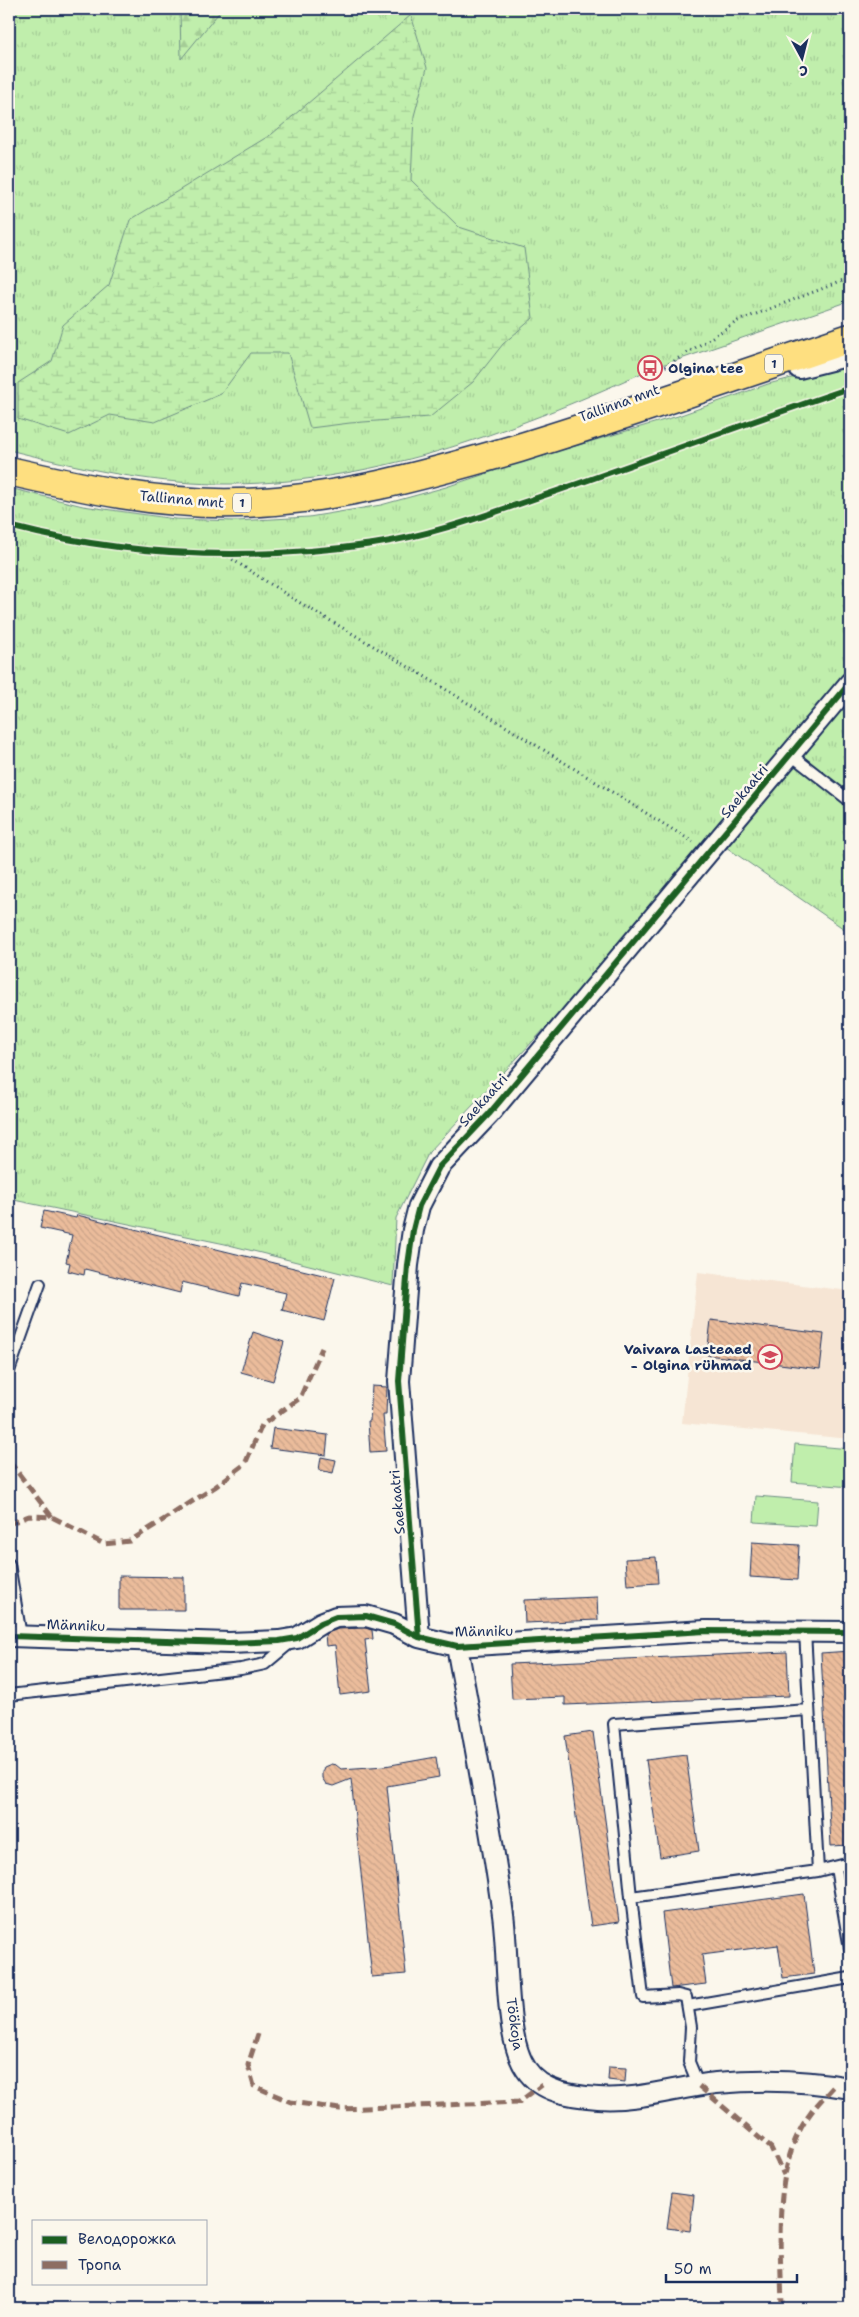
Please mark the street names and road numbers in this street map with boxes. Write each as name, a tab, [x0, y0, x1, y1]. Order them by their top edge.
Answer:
road number: 1	[765, 354, 783, 374]
street label: Tallinna mnt	[576, 380, 662, 426]
street label: Tallinna mnt	[139, 486, 225, 512]
road number: 1	[233, 493, 251, 512]
street label: Saekaatri	[716, 760, 772, 822]
street label: Saekaatri	[455, 1070, 511, 1130]
street label: Saekaatri	[385, 1469, 409, 1535]
street label: Männiku	[46, 1615, 106, 1635]
street label: Männiku	[455, 1621, 513, 1641]
street label: Töökoja	[502, 1997, 528, 2052]

